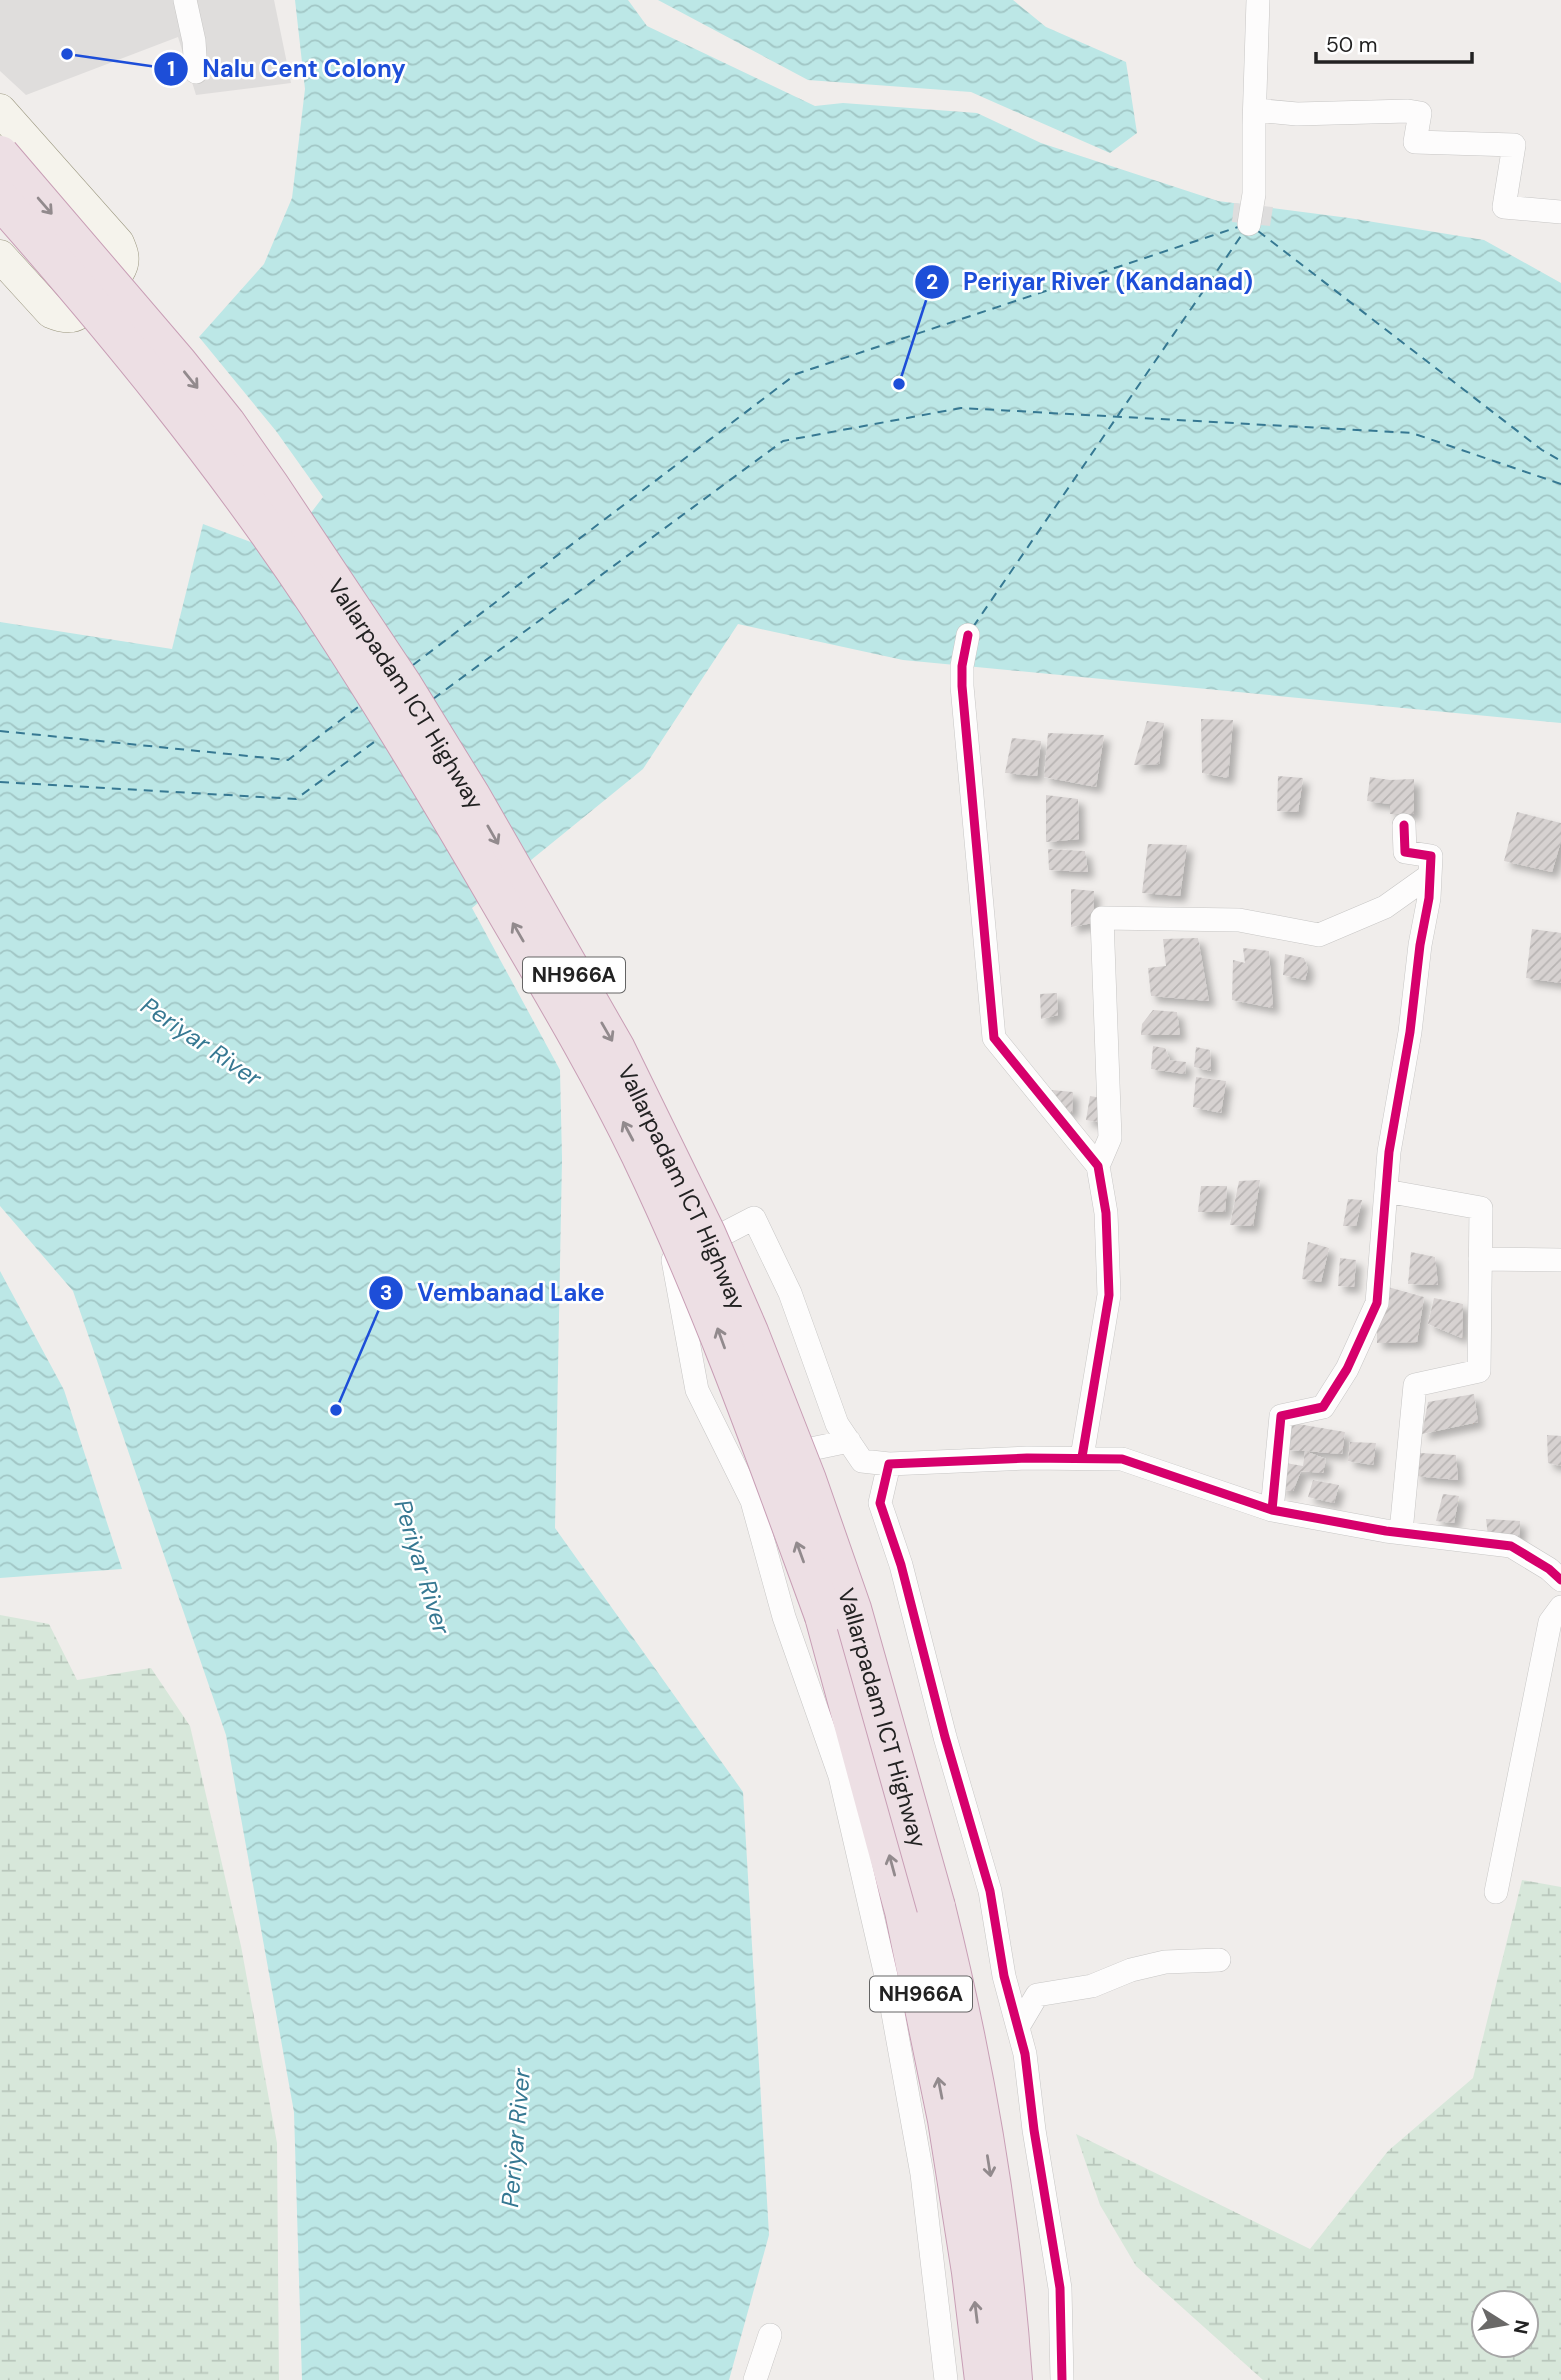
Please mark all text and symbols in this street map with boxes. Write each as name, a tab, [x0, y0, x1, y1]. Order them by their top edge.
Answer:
scale bar	[1316, 21, 1472, 65]
text: 50 m	[1326, 31, 1377, 59]
callout: Nalu Cent Colony	[154, 46, 420, 91]
text: Nalu Cent Colony	[202, 53, 406, 84]
text: 1	[167, 55, 175, 83]
one-way arrow	[37, 197, 53, 215]
callout: Periyar River (Kandanad)	[914, 260, 1267, 305]
text: Periyar River (Kandanad)	[963, 266, 1253, 297]
text: 2	[926, 268, 938, 296]
one-way arrow	[184, 371, 199, 389]
street label: Vallarpadam ICT Highway	[321, 573, 491, 815]
one-way arrow	[486, 824, 500, 844]
one-way arrow	[511, 923, 525, 943]
road number: NH966A	[523, 958, 625, 992]
water label: Periyar River	[135, 990, 268, 1094]
one-way arrow	[600, 1022, 614, 1042]
street label: Vallarpadam ICT Highway	[611, 1060, 753, 1315]
one-way arrow	[621, 1121, 634, 1142]
callout: Vembanad Lake	[368, 1270, 619, 1315]
text: Vembanad Lake	[417, 1277, 605, 1308]
text: 3	[380, 1279, 392, 1307]
one-way arrow	[714, 1328, 727, 1350]
water label: Periyar River	[387, 1496, 458, 1639]
one-way arrow	[793, 1541, 806, 1563]
street label: Vallarpadam ICT Highway	[831, 1584, 934, 1851]
one-way arrow	[885, 1854, 898, 1877]
road number: NH966A	[870, 1976, 972, 2011]
water label: Periyar River	[494, 2066, 537, 2209]
one-way arrow	[933, 2077, 946, 2100]
one-way arrow	[983, 2154, 996, 2177]
north arrow	[1470, 2289, 1540, 2359]
one-way arrow	[969, 2301, 982, 2324]
text: N	[1508, 2318, 1535, 2336]

